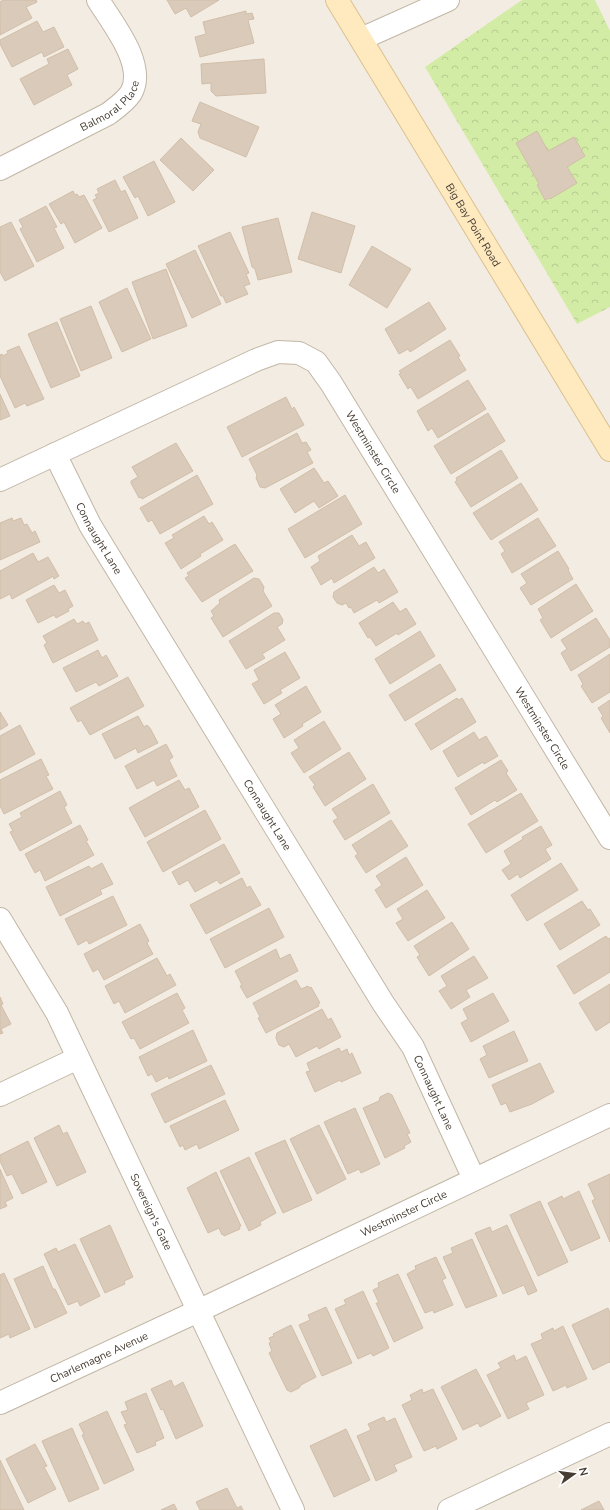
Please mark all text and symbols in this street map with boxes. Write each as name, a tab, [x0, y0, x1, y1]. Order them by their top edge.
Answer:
street label: Balmoral Place	[78, 79, 143, 135]
street label: Big Bay Point Road	[442, 181, 504, 270]
street label: Westminster Circle	[342, 408, 404, 496]
street label: Connaught Lane	[72, 500, 125, 577]
street label: Westminster Circle	[511, 684, 573, 773]
street label: Connaught Lane	[240, 777, 295, 854]
street label: Connaught Lane	[410, 1053, 457, 1133]
street label: Sovereign's Gate	[126, 1171, 176, 1253]
street label: Westminster Circle	[358, 1187, 450, 1241]
street label: Charlemagne Avenue	[48, 1328, 151, 1387]
north arrow	[554, 1454, 594, 1494]
text: N	[575, 1466, 591, 1478]

